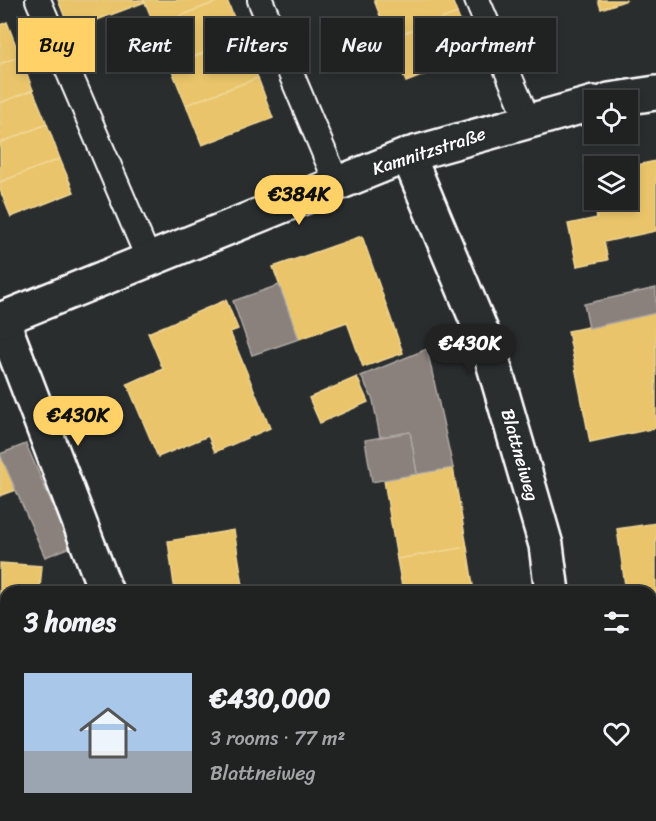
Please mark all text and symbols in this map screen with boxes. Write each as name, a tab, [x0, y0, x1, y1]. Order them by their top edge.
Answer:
chip: Buy	[18, 18, 95, 72]
chip: Rent	[107, 18, 193, 72]
chip: Filters	[205, 18, 309, 72]
chip: New	[321, 18, 403, 72]
chip: Apartment	[415, 18, 556, 72]
map controls	[584, 90, 638, 210]
button: locate	[584, 90, 638, 144]
street label: Kamnitzstraße	[368, 118, 490, 184]
button: layers	[584, 156, 638, 210]
pin: €384K	[257, 175, 341, 226]
text: €384K	[269, 177, 329, 212]
pin: €430K	[428, 324, 512, 375]
text: €430K	[439, 326, 501, 361]
pin: €430K	[36, 396, 120, 447]
text: €430K	[47, 398, 109, 433]
street label: Blattneiweg	[492, 405, 548, 505]
text: 3 homes	[24, 599, 116, 645]
icon: filters	[600, 606, 633, 639]
text: €430,000	[210, 675, 331, 721]
icon: home	[72, 697, 144, 769]
icon: heart	[600, 717, 633, 750]
text: 3 rooms · 77 m²	[210, 721, 345, 756]
text: Blattneiweg	[210, 756, 316, 791]

